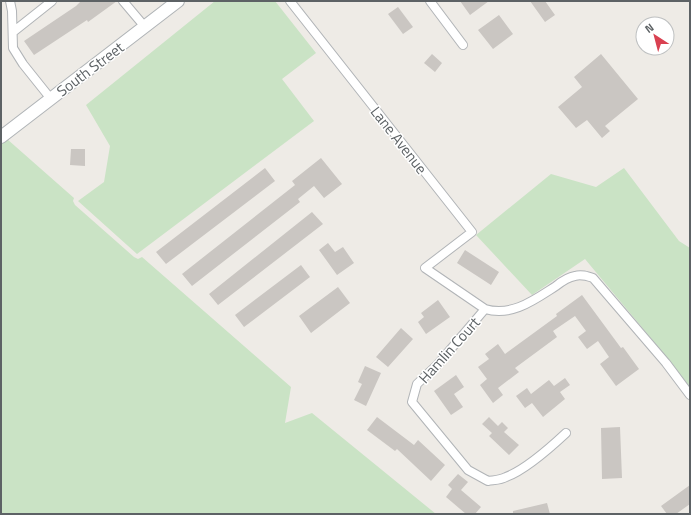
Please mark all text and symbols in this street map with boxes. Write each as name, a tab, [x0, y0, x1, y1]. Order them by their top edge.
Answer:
north arrow	[635, 16, 675, 56]
text: N	[641, 19, 657, 37]
street label: South Street	[51, 36, 129, 102]
street label: Lane Avenue	[365, 101, 433, 179]
street label: Hamlin Court	[413, 311, 486, 388]

